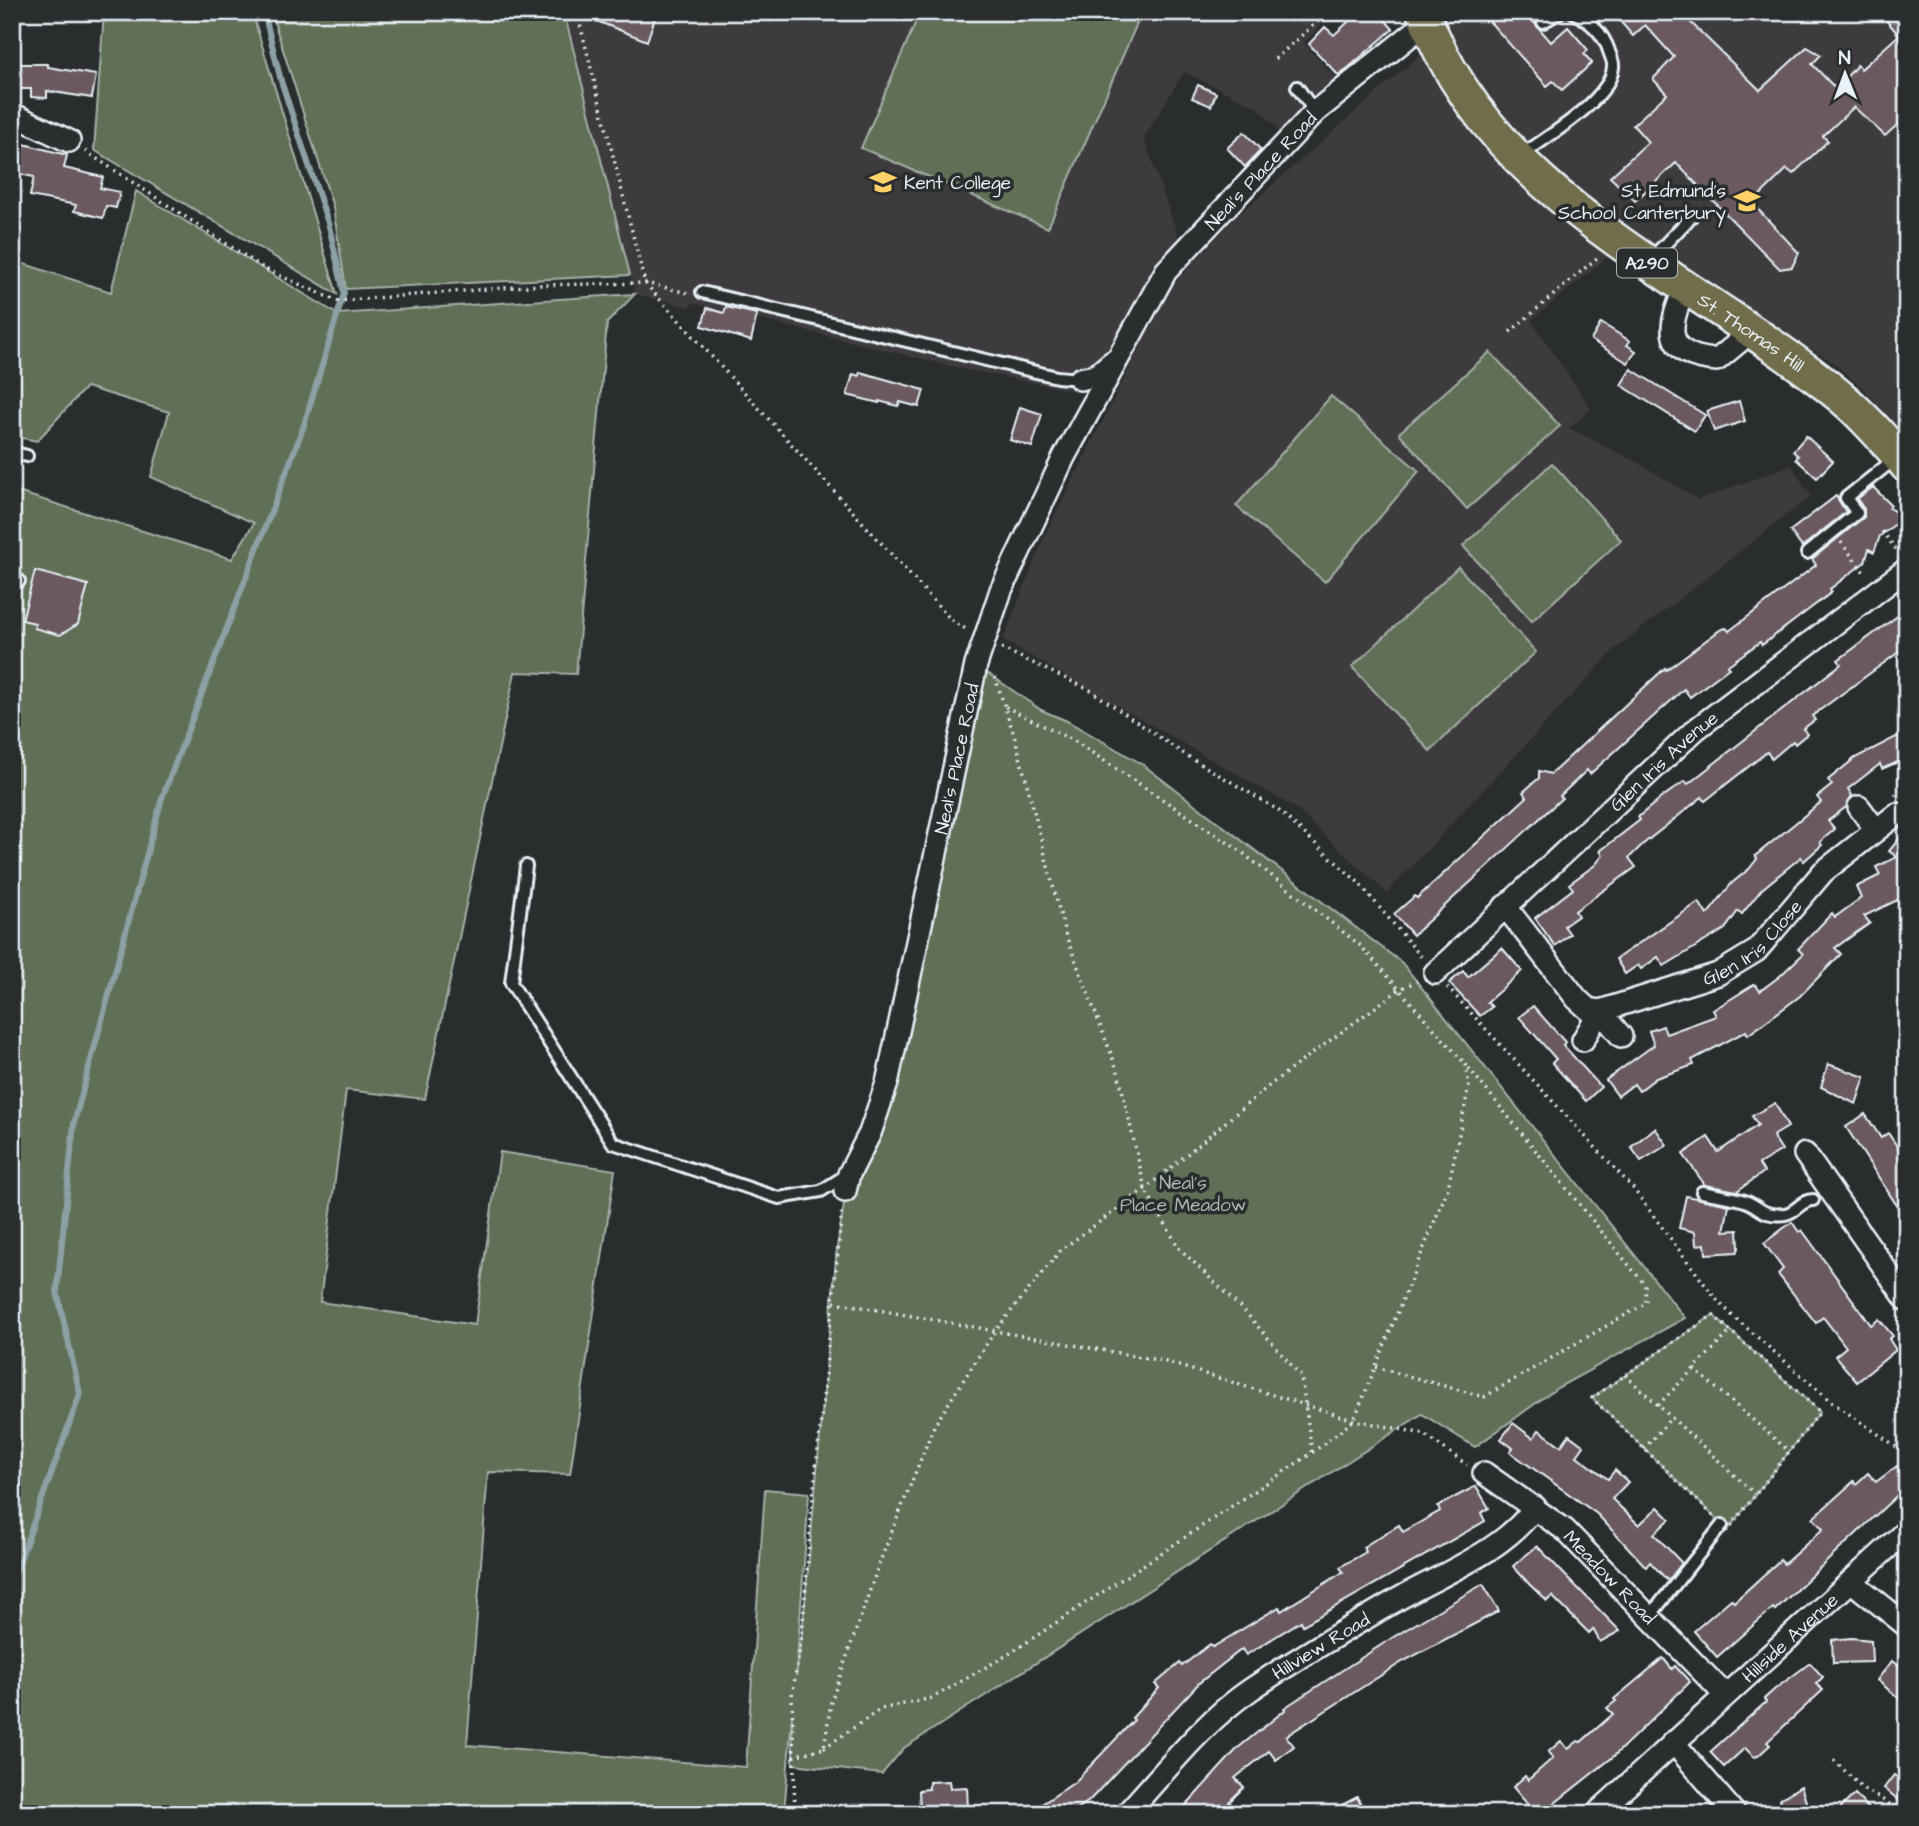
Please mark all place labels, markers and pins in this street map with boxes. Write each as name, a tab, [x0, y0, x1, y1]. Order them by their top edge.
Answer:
school or university icon: Kent College	[868, 167, 898, 197]
place label: Kent College	[904, 170, 1011, 198]
place label: St Edmund's School Canterbury	[1558, 178, 1727, 228]
school or university icon: St Edmund's School Canterbury	[1732, 186, 1762, 216]

